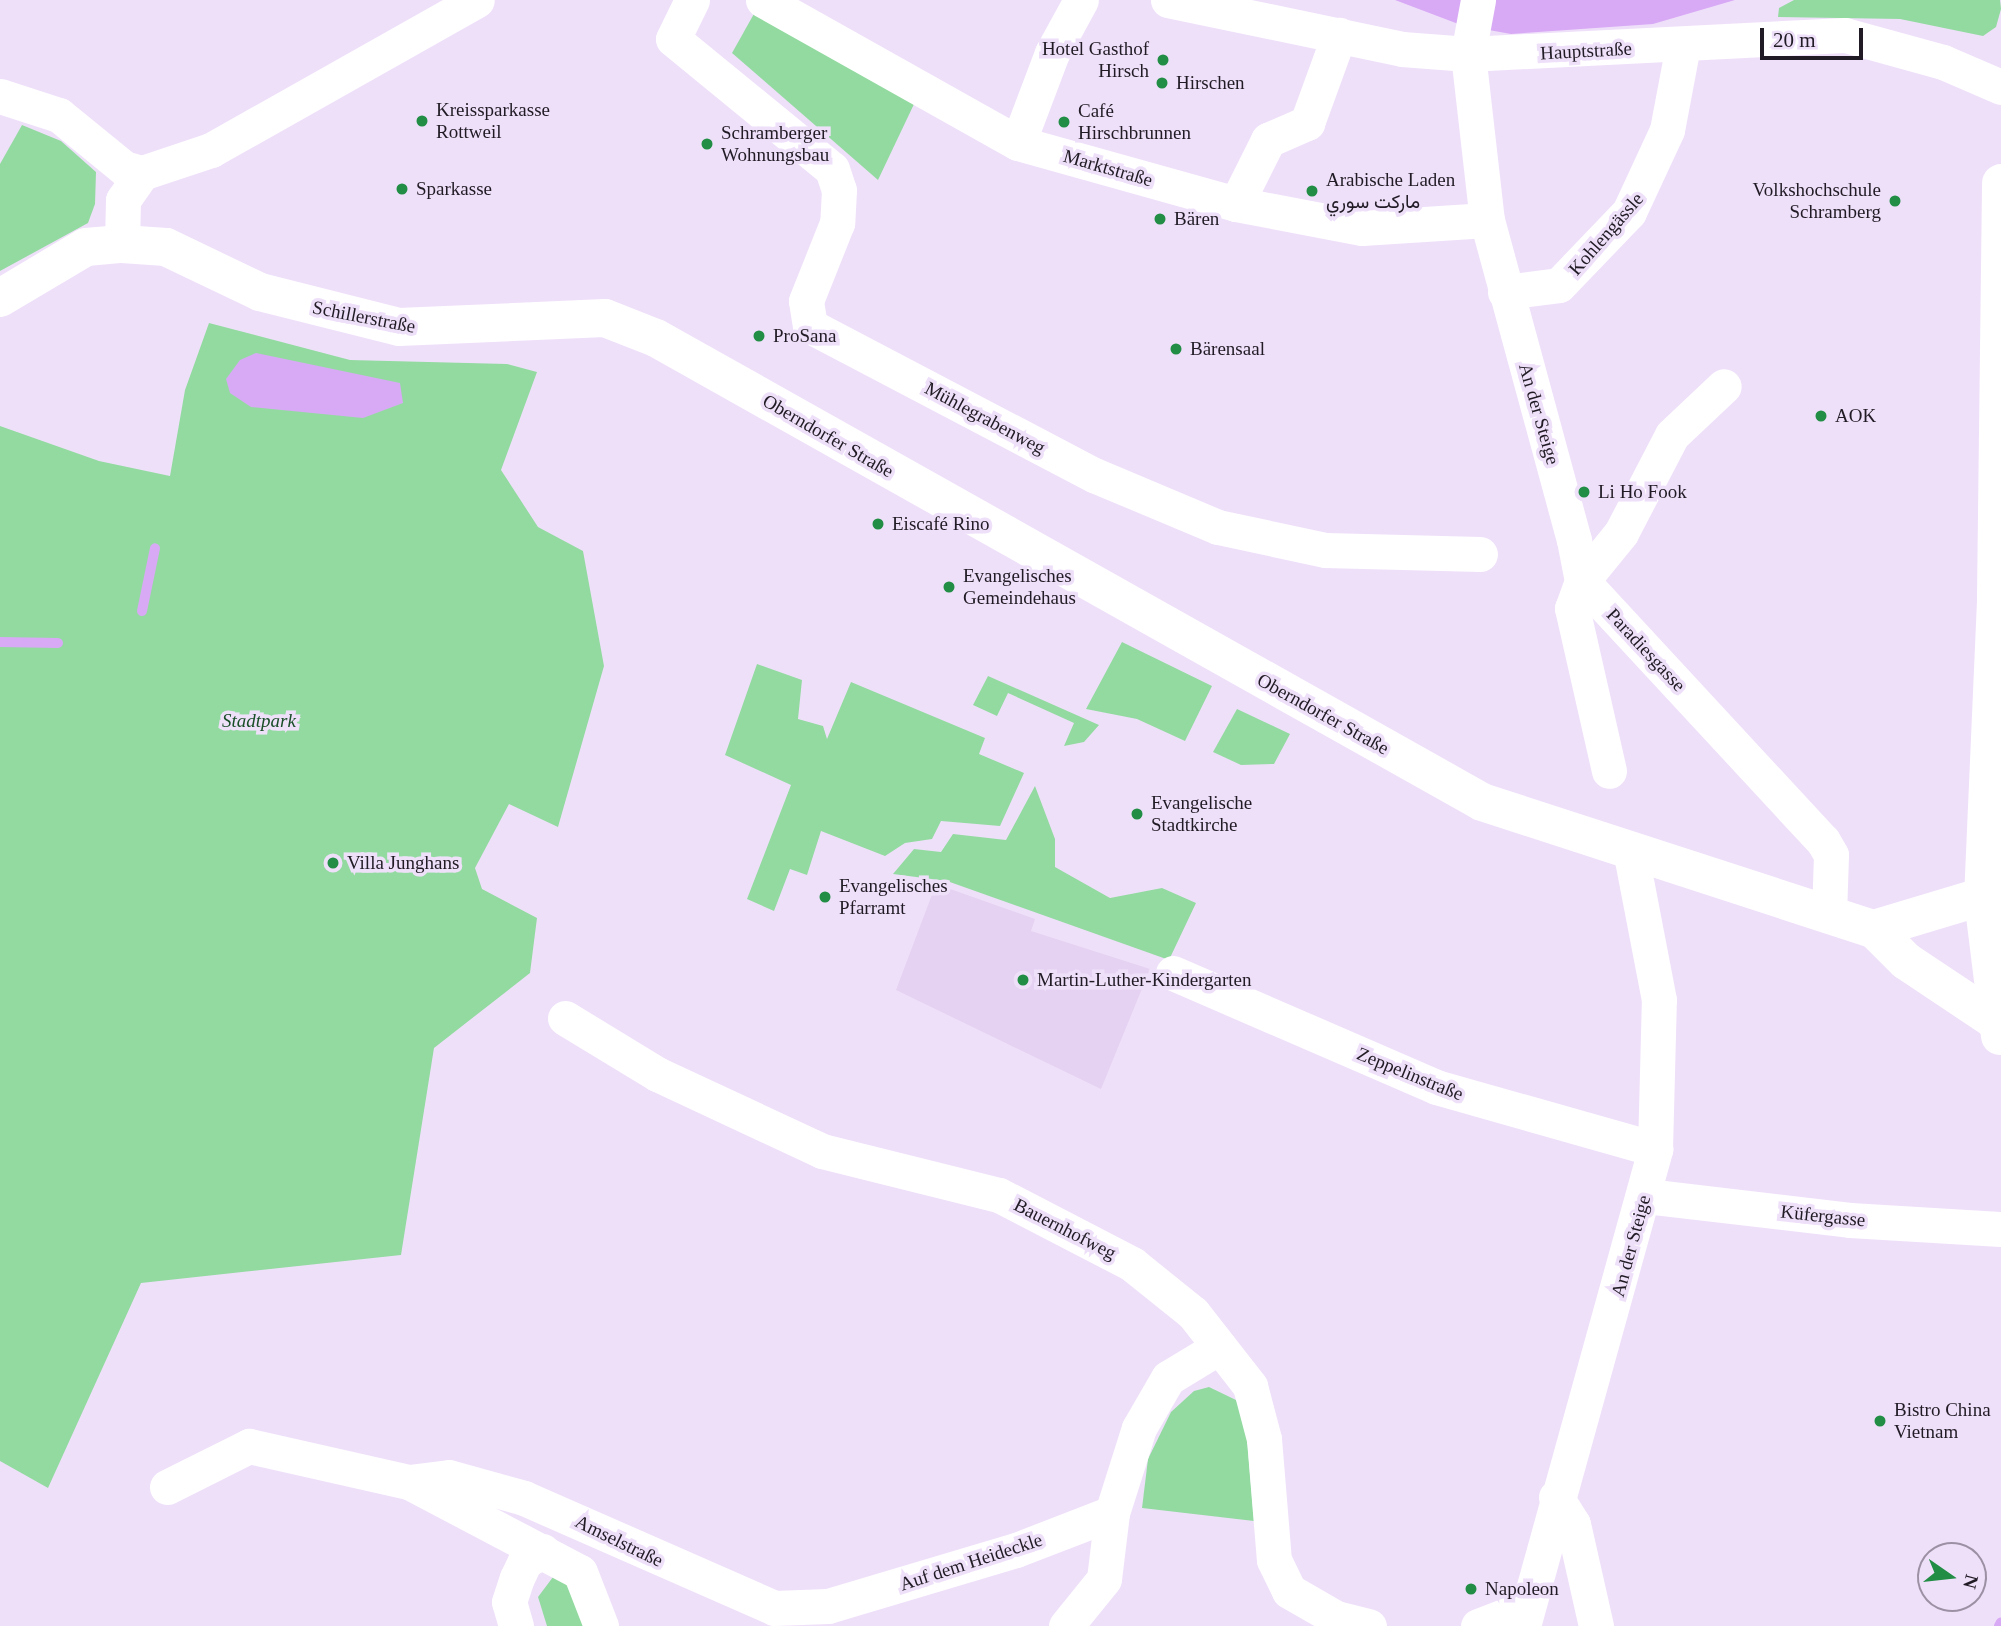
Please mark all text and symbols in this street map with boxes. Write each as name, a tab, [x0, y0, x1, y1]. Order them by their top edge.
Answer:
scale bar	[1763, 14, 1866, 58]
text: 20 m	[1773, 28, 1816, 52]
street label: Hauptstraße	[1540, 37, 1632, 65]
place label: Hotel Gasthof Hirsch	[1042, 38, 1149, 82]
marker: Hotel Gasthof Hirsch	[1155, 52, 1171, 68]
place label: Hirschen	[1176, 72, 1245, 94]
marker: Hirschen	[1154, 75, 1170, 91]
place label: Kreissparkasse Rottweil	[436, 99, 550, 143]
place label: Café Hirschbrunnen	[1078, 100, 1191, 144]
marker: Kreissparkasse Rottweil	[414, 113, 430, 129]
marker: Café Hirschbrunnen	[1056, 114, 1072, 130]
place label: Schramberger Wohnungsbau	[721, 122, 829, 166]
marker: Schramberger Wohnungsbau	[699, 136, 715, 152]
street label: Marktstraße	[1061, 144, 1155, 192]
place label: Arabische Laden ماركت سوري	[1326, 169, 1455, 213]
place label: Sparkasse	[416, 178, 492, 200]
place label: Volkshochschule Schramberg	[1753, 179, 1881, 223]
marker: Sparkasse	[394, 181, 410, 197]
marker: Arabische Laden ماركت سوري	[1304, 183, 1320, 199]
street label: Kohlengässle	[1564, 188, 1648, 280]
marker: Volkshochschule Schramberg	[1887, 193, 1903, 209]
place label: Bären	[1174, 208, 1219, 230]
marker: Bären	[1152, 211, 1168, 227]
street label: Schillerstraße	[311, 296, 417, 338]
place label: ProSana	[773, 325, 836, 347]
marker: ProSana	[751, 328, 767, 344]
place label: Bärensaal	[1190, 338, 1265, 360]
marker: Bärensaal	[1168, 341, 1184, 357]
street label: An der Steige	[1514, 361, 1564, 467]
street label: Mühlegrabenweg	[921, 377, 1049, 459]
street label: Oberndorfer Straße	[759, 389, 897, 483]
place label: AOK	[1835, 405, 1876, 427]
marker: AOK	[1813, 408, 1829, 424]
place label: Li Ho Fook	[1598, 481, 1687, 503]
marker: Li Ho Fook	[1576, 484, 1592, 500]
place label: Eiscafé Rino	[892, 513, 990, 535]
marker: Eiscafé Rino	[870, 516, 886, 532]
place label: Evangelisches Gemeindehaus	[963, 565, 1076, 609]
marker: Evangelisches Gemeindehaus	[941, 579, 957, 595]
street label: Paradiesgasse	[1602, 604, 1690, 696]
street label: Oberndorfer Straße	[1253, 668, 1393, 760]
park label: Stadtpark	[222, 710, 296, 732]
place label: Evangelische Stadtkirche	[1151, 792, 1252, 836]
marker: Evangelische Stadtkirche	[1129, 806, 1145, 822]
place label: Villa Junghans	[347, 852, 459, 874]
marker: Villa Junghans	[325, 855, 341, 871]
place label: Evangelisches Pfarramt	[839, 875, 948, 919]
marker: Evangelisches Pfarramt	[817, 889, 833, 905]
place label: Martin-Luther-Kindergarten	[1037, 969, 1252, 991]
marker: Martin-Luther-Kindergarten	[1015, 972, 1031, 988]
street label: Zeppelinstraße	[1353, 1042, 1467, 1106]
street label: Bauernhofweg	[1010, 1193, 1120, 1265]
street label: An der Steige	[1606, 1193, 1656, 1299]
street label: Küfergasse	[1779, 1200, 1867, 1232]
place label: Bistro China Vietnam	[1894, 1399, 1991, 1443]
marker: Bistro China Vietnam	[1872, 1413, 1888, 1429]
street label: Amselstraße	[571, 1510, 667, 1572]
street label: Auf dem Heideckle	[897, 1528, 1045, 1596]
north arrow	[1917, 1542, 1987, 1612]
text: N	[1959, 1573, 1983, 1591]
place label: Napoleon	[1485, 1578, 1559, 1600]
marker: Napoleon	[1463, 1581, 1479, 1597]

